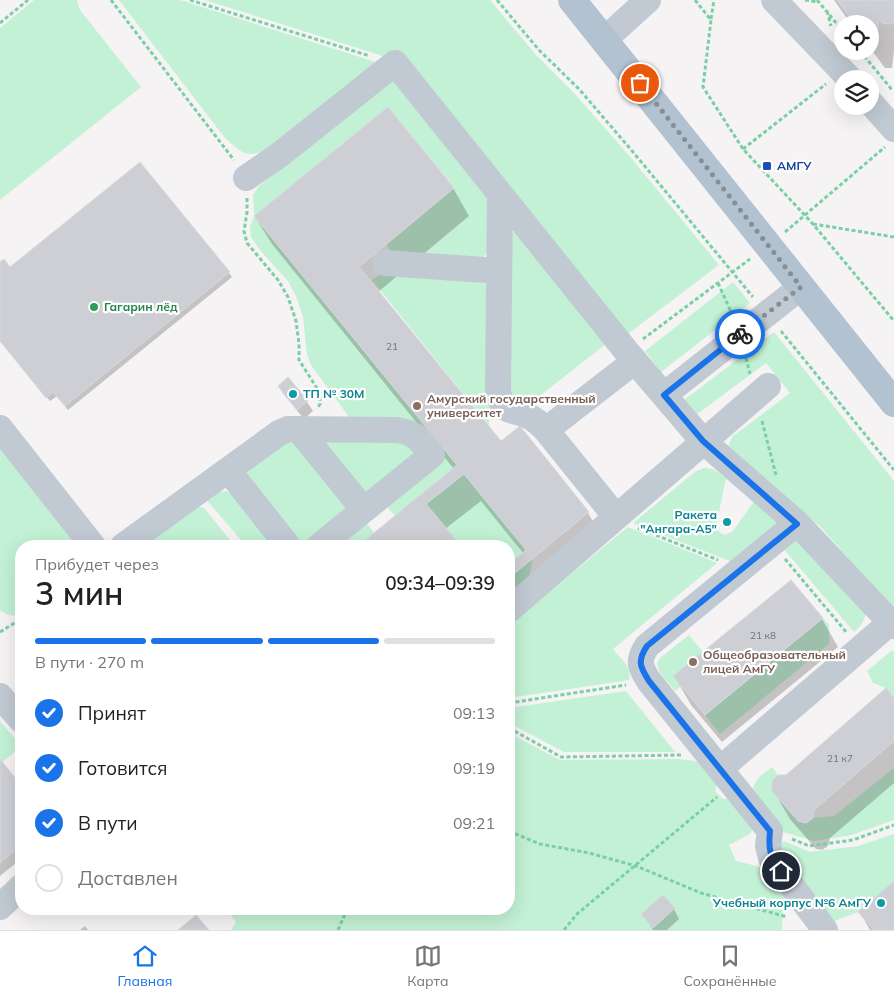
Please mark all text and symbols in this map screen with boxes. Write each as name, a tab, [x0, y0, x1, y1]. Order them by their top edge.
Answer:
map controls	[834, 15, 879, 115]
button: locate	[834, 15, 879, 60]
pin	[619, 62, 661, 104]
icon: bag	[626, 69, 654, 97]
button: layers	[834, 70, 879, 115]
place label: АМГУ	[777, 158, 812, 173]
marker: АМГУ	[761, 160, 773, 172]
place label: Гагарин лёд	[104, 299, 178, 314]
marker: Гагарин лёд	[88, 301, 100, 313]
courier	[715, 309, 765, 359]
icon: bike	[726, 320, 754, 348]
house number: 21	[386, 340, 398, 353]
place label: ТП № 30М	[303, 386, 365, 401]
marker: ТП № 30М	[287, 388, 299, 400]
place label: Амурский государственный университет	[427, 391, 596, 420]
marker: Амурский государственный университет	[411, 400, 423, 412]
place label: Ракета "Ангара-А5"	[640, 507, 717, 536]
marker: Ракета "Ангара-А5"	[721, 516, 733, 528]
text: Прибудет через	[35, 554, 159, 574]
text: 09:34–09:39	[385, 571, 495, 595]
text: 3 мин	[35, 573, 123, 613]
house number: 21 к8	[750, 629, 776, 642]
place label: Общеобразовательный лицей АмГУ	[703, 647, 846, 676]
text: В пути · 270 m	[35, 652, 144, 672]
marker: Общеобразовательный лицей АмГУ	[687, 656, 699, 668]
icon: check	[35, 699, 63, 727]
text: Принят	[78, 701, 146, 725]
text: 09:13	[453, 703, 495, 723]
house number: 21 к7	[827, 752, 853, 765]
icon: check	[35, 754, 63, 782]
text: Готовится	[78, 756, 168, 780]
text: 09:19	[453, 758, 495, 778]
icon: check	[35, 809, 63, 837]
text: В пути	[78, 811, 137, 835]
text: 09:21	[453, 813, 495, 833]
pin	[760, 850, 802, 892]
icon: home	[767, 857, 795, 885]
text: Доставлен	[78, 866, 178, 890]
place label: Учебный корпус №6 АмГУ	[712, 895, 872, 910]
marker: Учебный корпус №6 АмГУ	[875, 897, 887, 909]
tab: Главная	[117, 942, 172, 990]
tab: Карта	[407, 942, 448, 990]
tab: Сохранённые	[683, 942, 777, 990]

